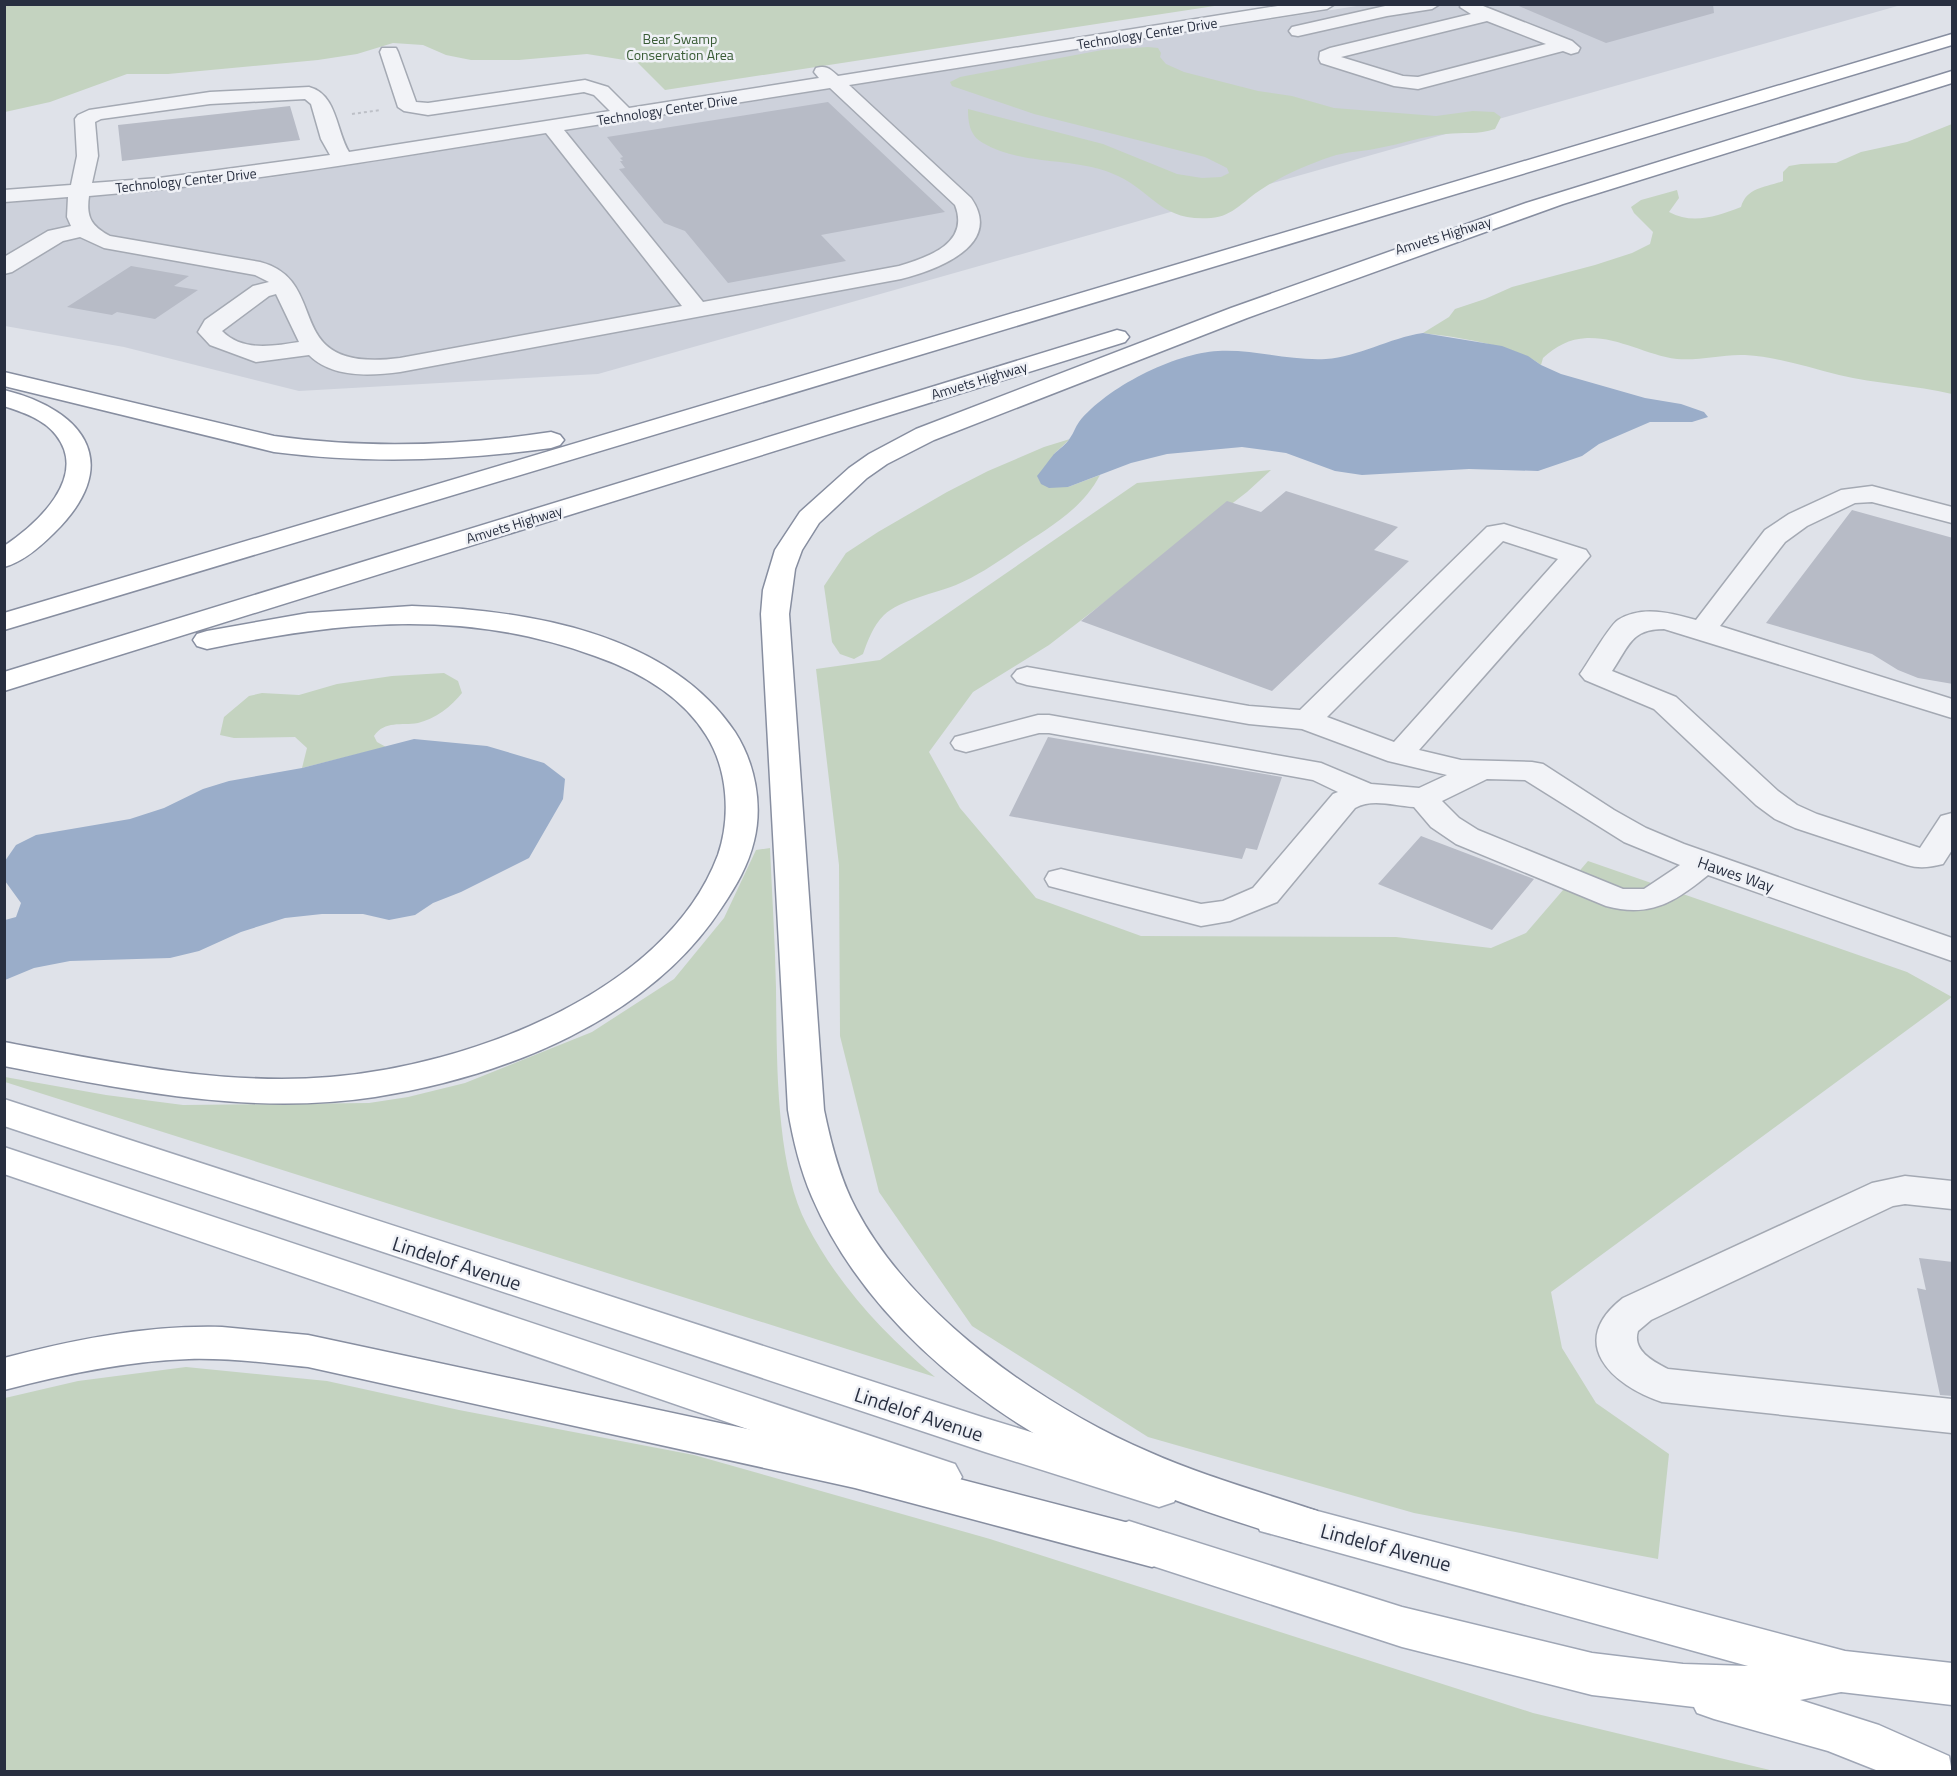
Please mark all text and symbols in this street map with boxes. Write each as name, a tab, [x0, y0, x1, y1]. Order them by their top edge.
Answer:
street label: Technology Center Drive	[1075, 12, 1219, 54]
park label: Bear Swamp Conservation Area	[626, 28, 734, 65]
street label: Technology Center Drive	[595, 88, 739, 130]
street label: Technology Center Drive	[114, 162, 258, 198]
street label: Amvets Highway	[1392, 210, 1494, 260]
street label: Amvets Highway	[928, 355, 1030, 405]
street label: Amvets Highway	[463, 499, 565, 549]
street label: Hawes Way	[1694, 850, 1778, 898]
street label: Lindelof Avenue	[388, 1228, 526, 1298]
street label: Lindelof Avenue	[850, 1379, 988, 1449]
street label: Lindelof Avenue	[1317, 1515, 1455, 1579]

